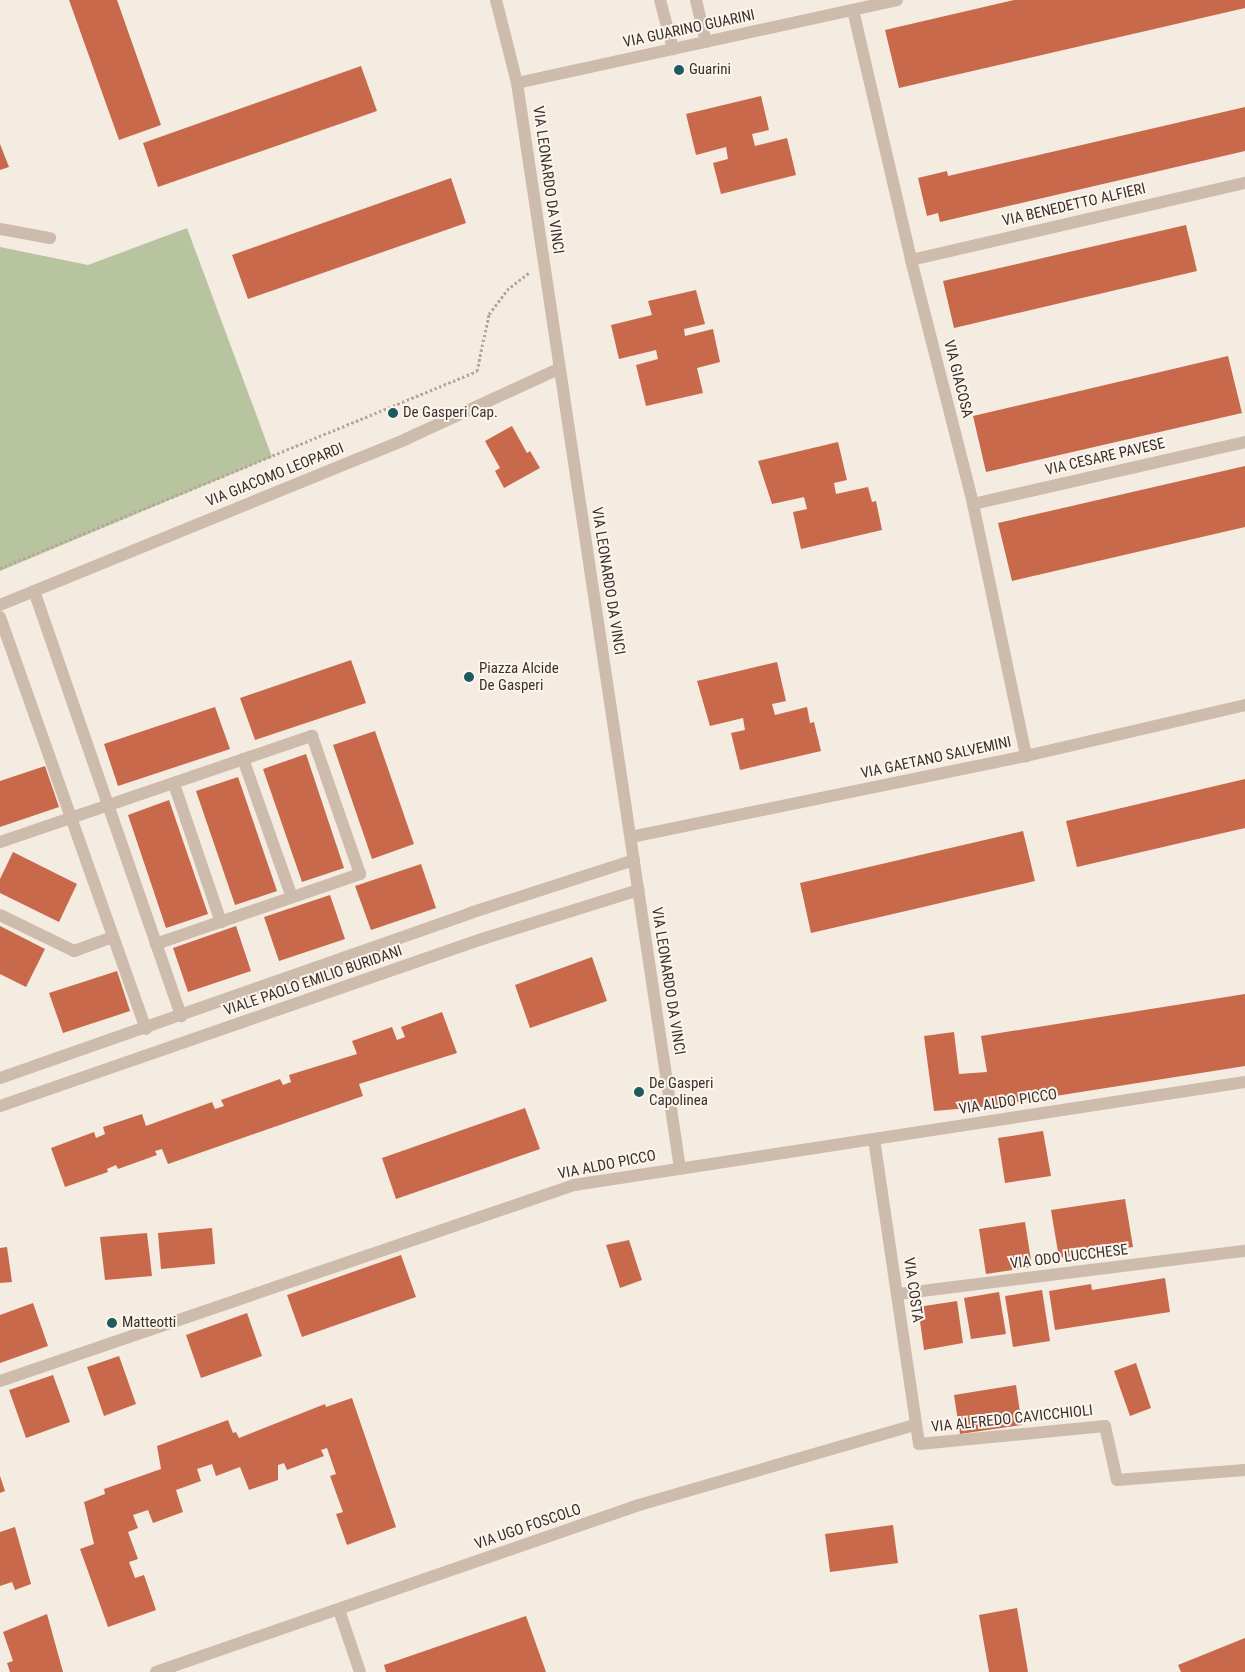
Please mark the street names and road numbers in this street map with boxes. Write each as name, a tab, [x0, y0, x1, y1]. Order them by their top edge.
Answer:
street label: VIA GUARINO GUARINI	[622, 6, 756, 52]
street label: VIA LEONARDO DA VINCI	[529, 105, 567, 255]
street label: VIA BENEDETTO ALFIERI	[1000, 180, 1148, 230]
street label: VIA GIACOSA	[940, 338, 976, 420]
street label: VIA CESARE PAVESE	[1044, 435, 1166, 479]
street label: VIA GIACOMO LEOPARDI	[204, 439, 346, 511]
street label: VIA LEONARDO DA VINCI	[587, 506, 629, 656]
street label: VIA GAETANO SALVEMINI	[859, 733, 1013, 783]
street label: VIA LEONARDO DA VINCI	[647, 906, 689, 1056]
street label: VIALE PAOLO EMILIO BURIDANI	[222, 942, 404, 1020]
street label: VIA ALDO PICCO	[958, 1085, 1058, 1119]
street label: VIA ALDO PICCO	[557, 1147, 657, 1183]
street label: VIA ODO LUCCHESE	[1009, 1241, 1129, 1273]
street label: VIA COSTA	[900, 1256, 926, 1324]
street label: VIA ALFREDO CAVICCHIOLI	[930, 1402, 1094, 1436]
street label: VIA UGO FOSCOLO	[472, 1500, 584, 1554]

